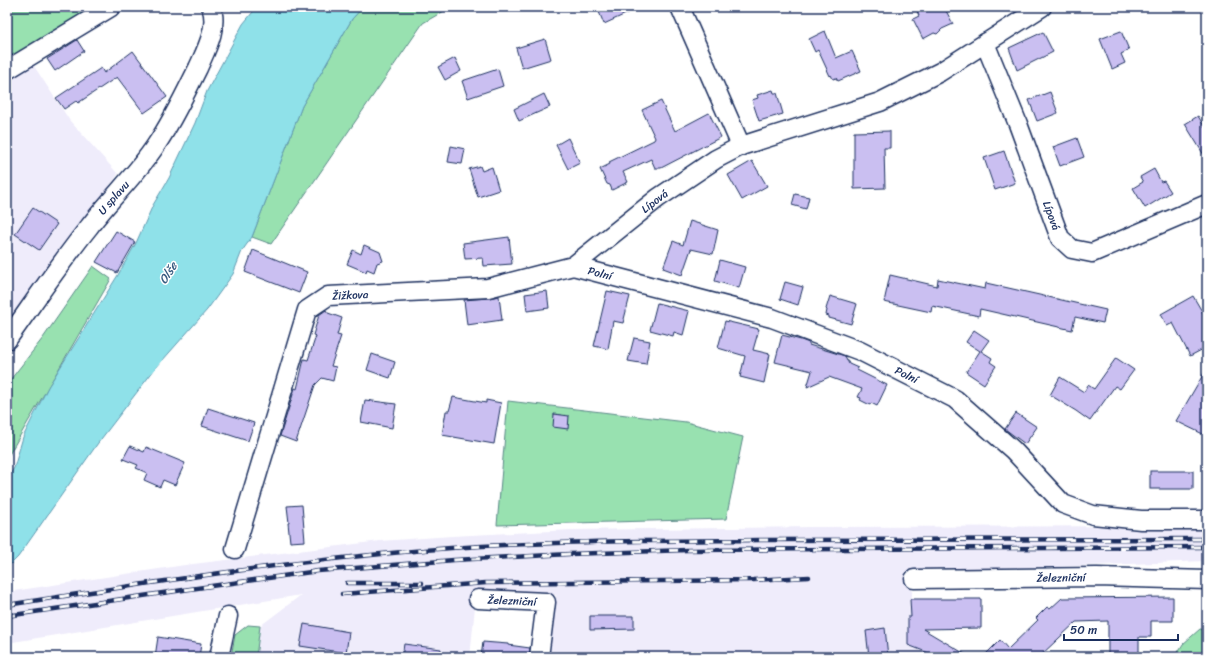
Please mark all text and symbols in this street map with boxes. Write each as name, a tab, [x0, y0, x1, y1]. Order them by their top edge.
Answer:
street label: U splavu	[93, 176, 135, 219]
street label: Lípová	[637, 184, 673, 218]
street label: Lípová	[1037, 198, 1066, 234]
water label: Olše	[153, 256, 184, 289]
street label: Polní	[586, 261, 616, 286]
street label: Žižkova	[332, 285, 369, 306]
street label: Polní	[891, 361, 923, 390]
street label: Železniční	[1036, 568, 1088, 588]
street label: Železniční	[487, 590, 539, 612]
scale bar	[1064, 616, 1178, 642]
text: 50 m	[1070, 619, 1097, 641]

